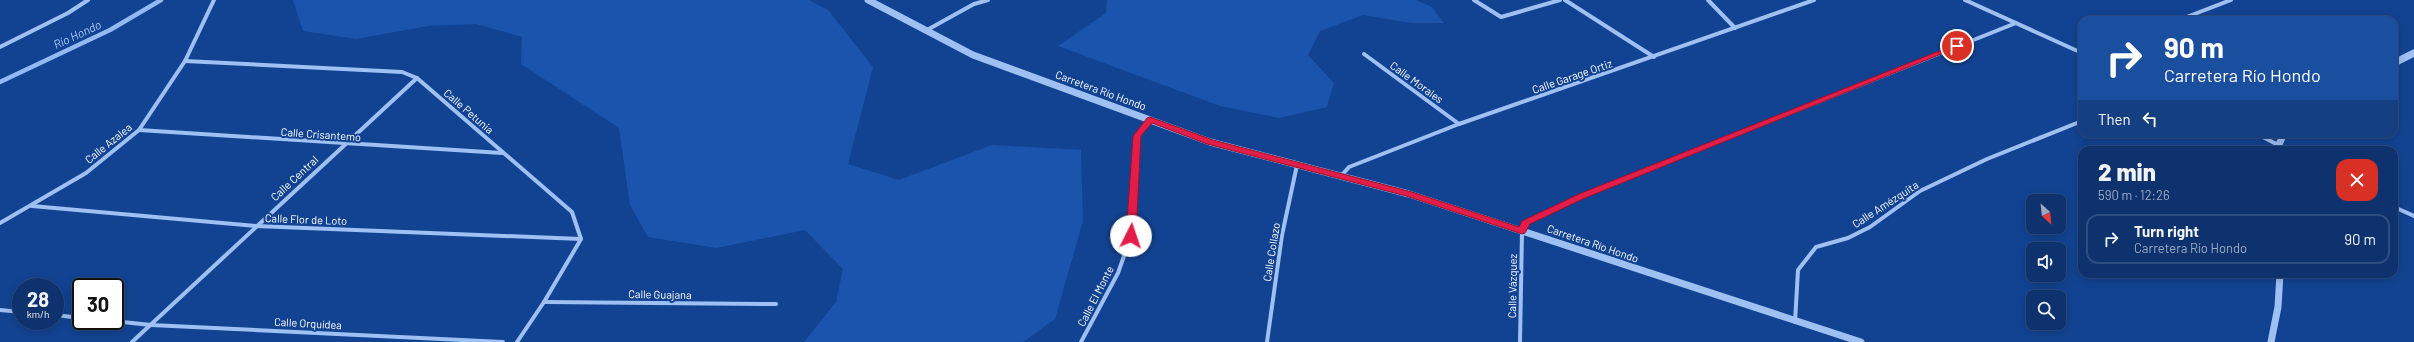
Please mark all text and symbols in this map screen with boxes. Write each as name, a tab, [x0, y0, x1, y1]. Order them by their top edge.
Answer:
water label: Río Hondo	[51, 17, 103, 51]
pin	[1940, 29, 1974, 63]
text: 90 m	[2164, 30, 2224, 64]
icon: right	[2098, 32, 2150, 84]
icon: arrive	[1946, 35, 1968, 57]
street label: Calle Garage Ortiz	[1530, 56, 1614, 96]
street label: Calle Morales	[1388, 58, 1446, 106]
text: Carretera Río Hondo	[2164, 64, 2321, 86]
street label: Carretera Río Hondo	[1054, 68, 1148, 112]
street label: Calle Petunia	[441, 86, 497, 136]
icon: left	[2139, 108, 2161, 130]
text: Then	[2098, 110, 2131, 128]
street label: Calle Azalea	[82, 120, 134, 166]
street label: Calle Crisantemo	[280, 125, 362, 143]
street label: Calle Central	[268, 153, 320, 203]
text: 2 min	[2098, 157, 2156, 186]
button: close	[2336, 159, 2378, 201]
street label: Calle Amézquita	[1850, 178, 1920, 230]
text: 590 m · 12:26	[2098, 187, 2170, 203]
north arrow	[2026, 194, 2066, 234]
map controls	[2026, 194, 2066, 330]
street label: Calle Flor de Loto	[265, 211, 347, 227]
position arrow	[1110, 215, 1152, 257]
street label: Carretera Río Hondo	[1546, 221, 1640, 265]
street label: Calle Collazo	[1260, 222, 1282, 282]
text: Turn right	[2134, 222, 2199, 240]
icon: right	[2100, 228, 2122, 250]
text: 90 m	[2344, 230, 2376, 248]
text: Carretera Río Hondo	[2134, 240, 2247, 256]
button: sound	[2026, 242, 2066, 282]
street label: Calle Vázquez	[1505, 254, 1519, 318]
street label: Calle El Monte	[1074, 263, 1116, 328]
speed limit sign: 30	[72, 278, 124, 330]
text: 28	[27, 287, 49, 311]
street label: Calle Guajana	[628, 287, 692, 301]
button: search	[2026, 290, 2066, 330]
text: km/h	[27, 308, 49, 320]
street label: Calle Orquídea	[274, 315, 342, 331]

